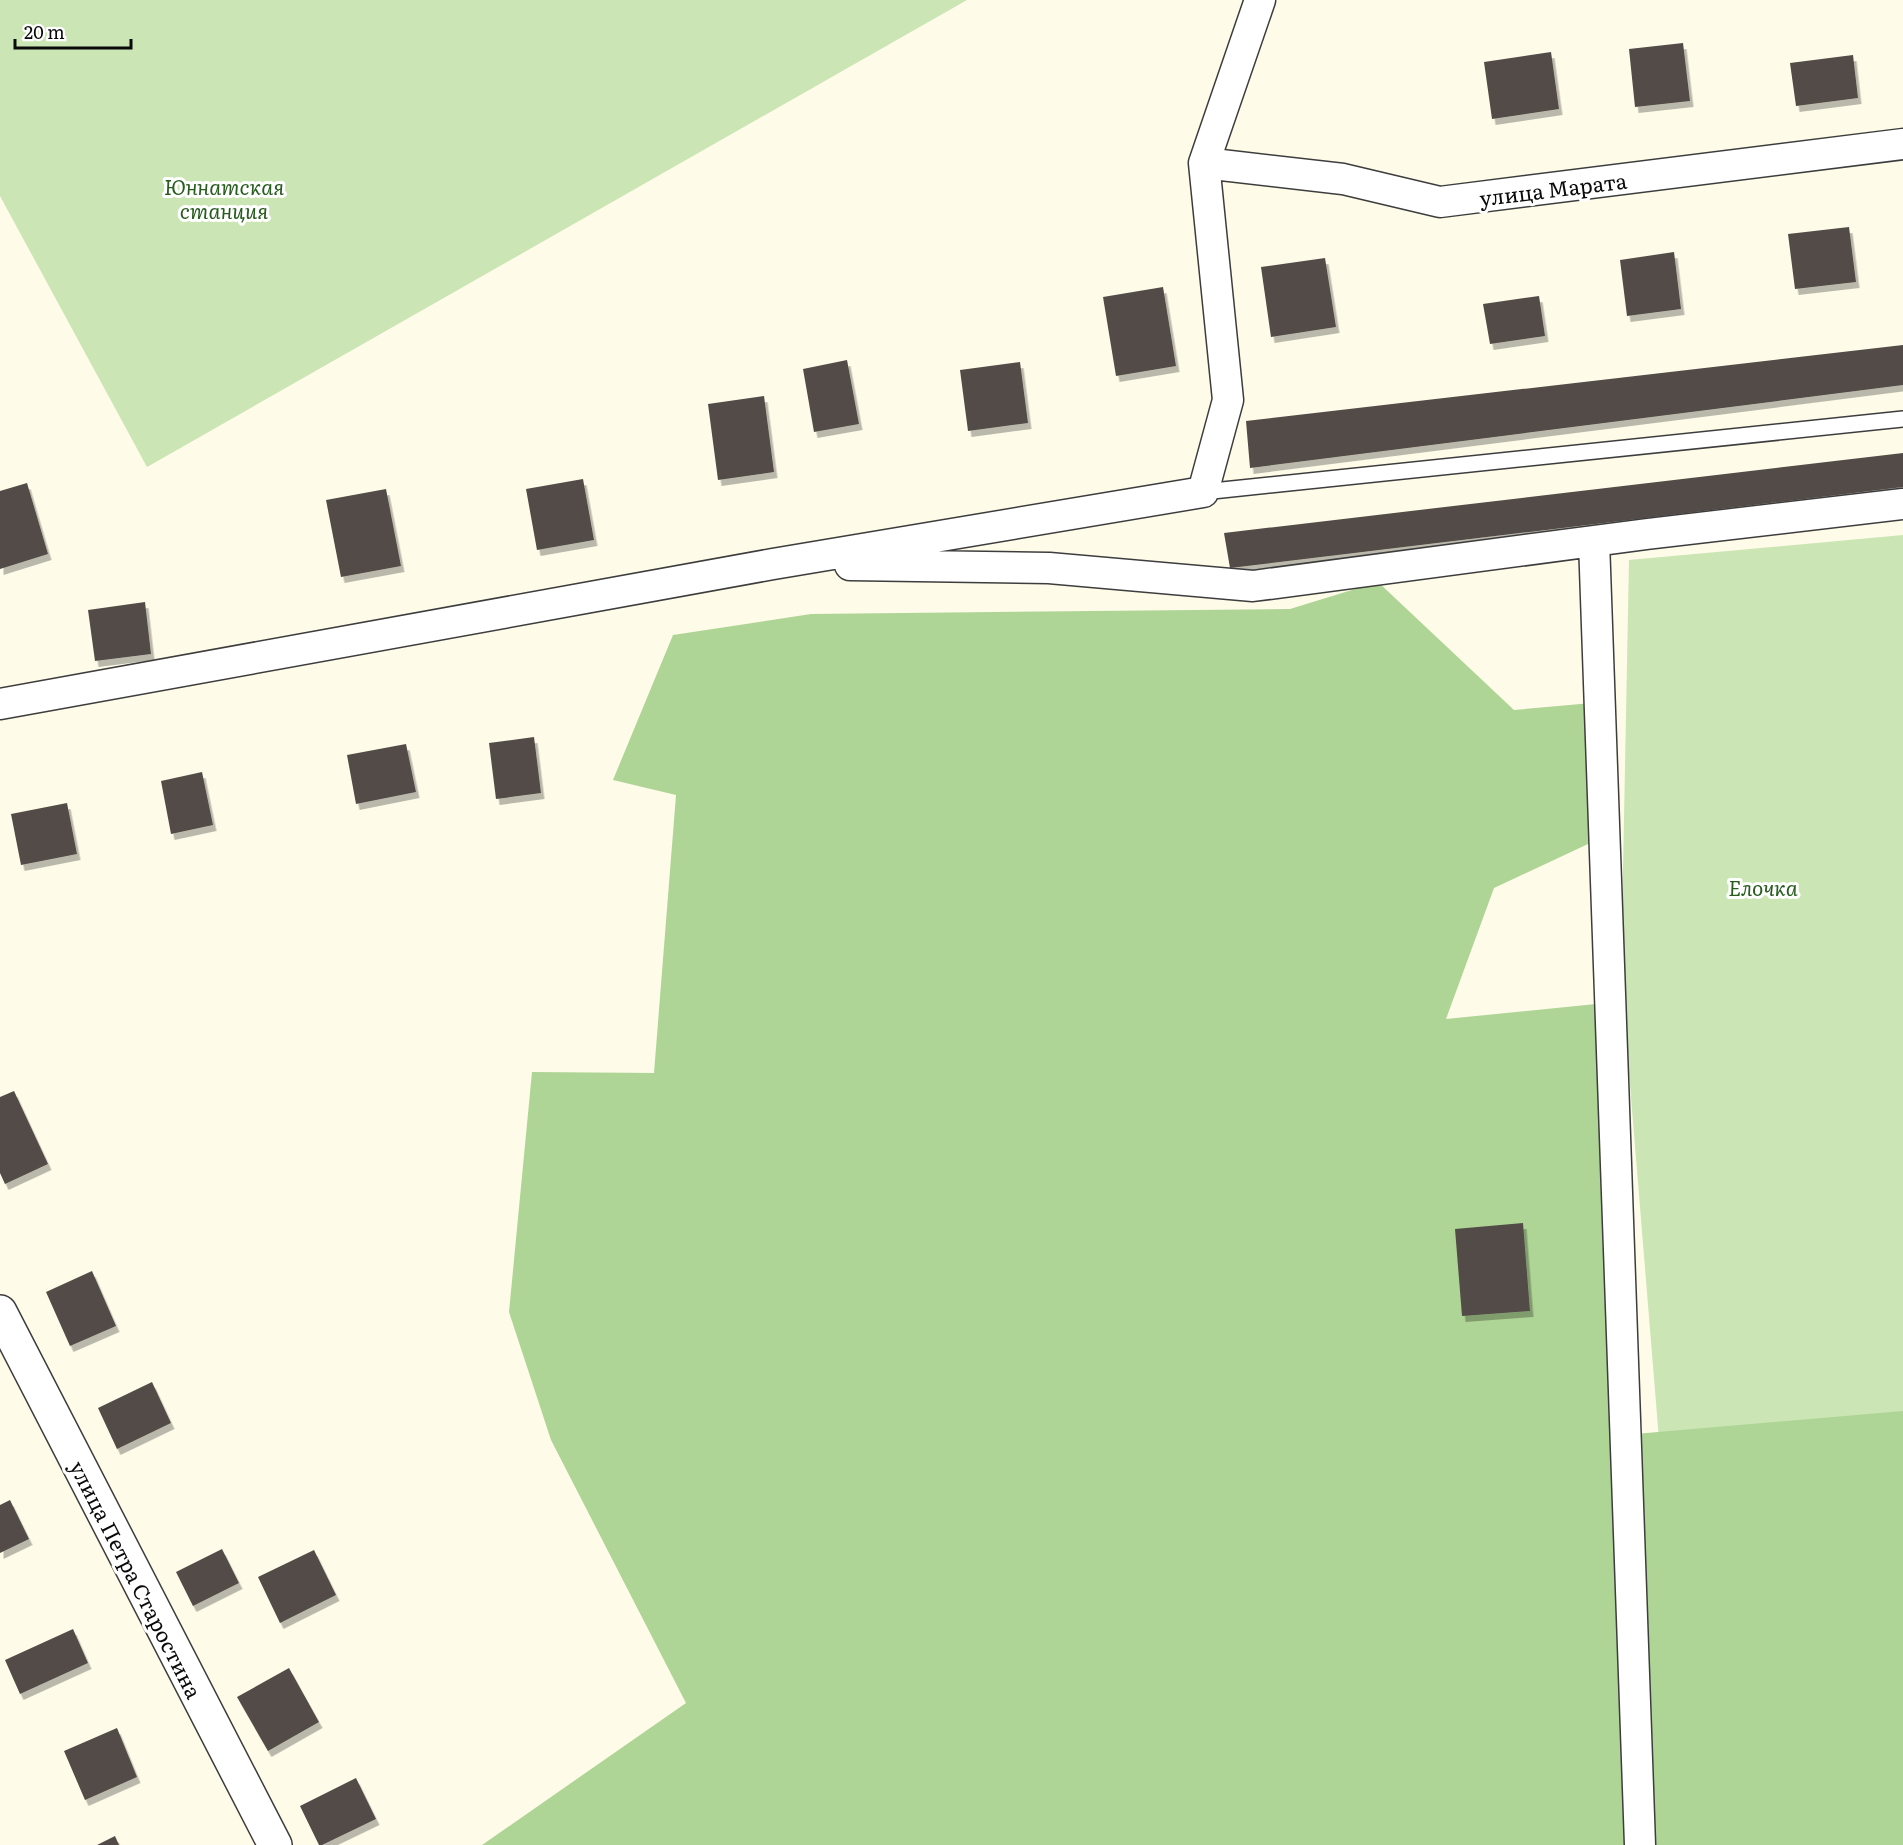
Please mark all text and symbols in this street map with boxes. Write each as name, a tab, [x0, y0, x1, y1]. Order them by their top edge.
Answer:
scale bar	[15, 12, 130, 50]
text: 20 m	[24, 18, 65, 45]
street label: улица Марата	[1478, 163, 1629, 212]
park label: Юннатская станция	[164, 170, 284, 225]
park label: Елочка	[1728, 871, 1798, 902]
street label: улица Петра Старостина	[63, 1455, 211, 1704]

